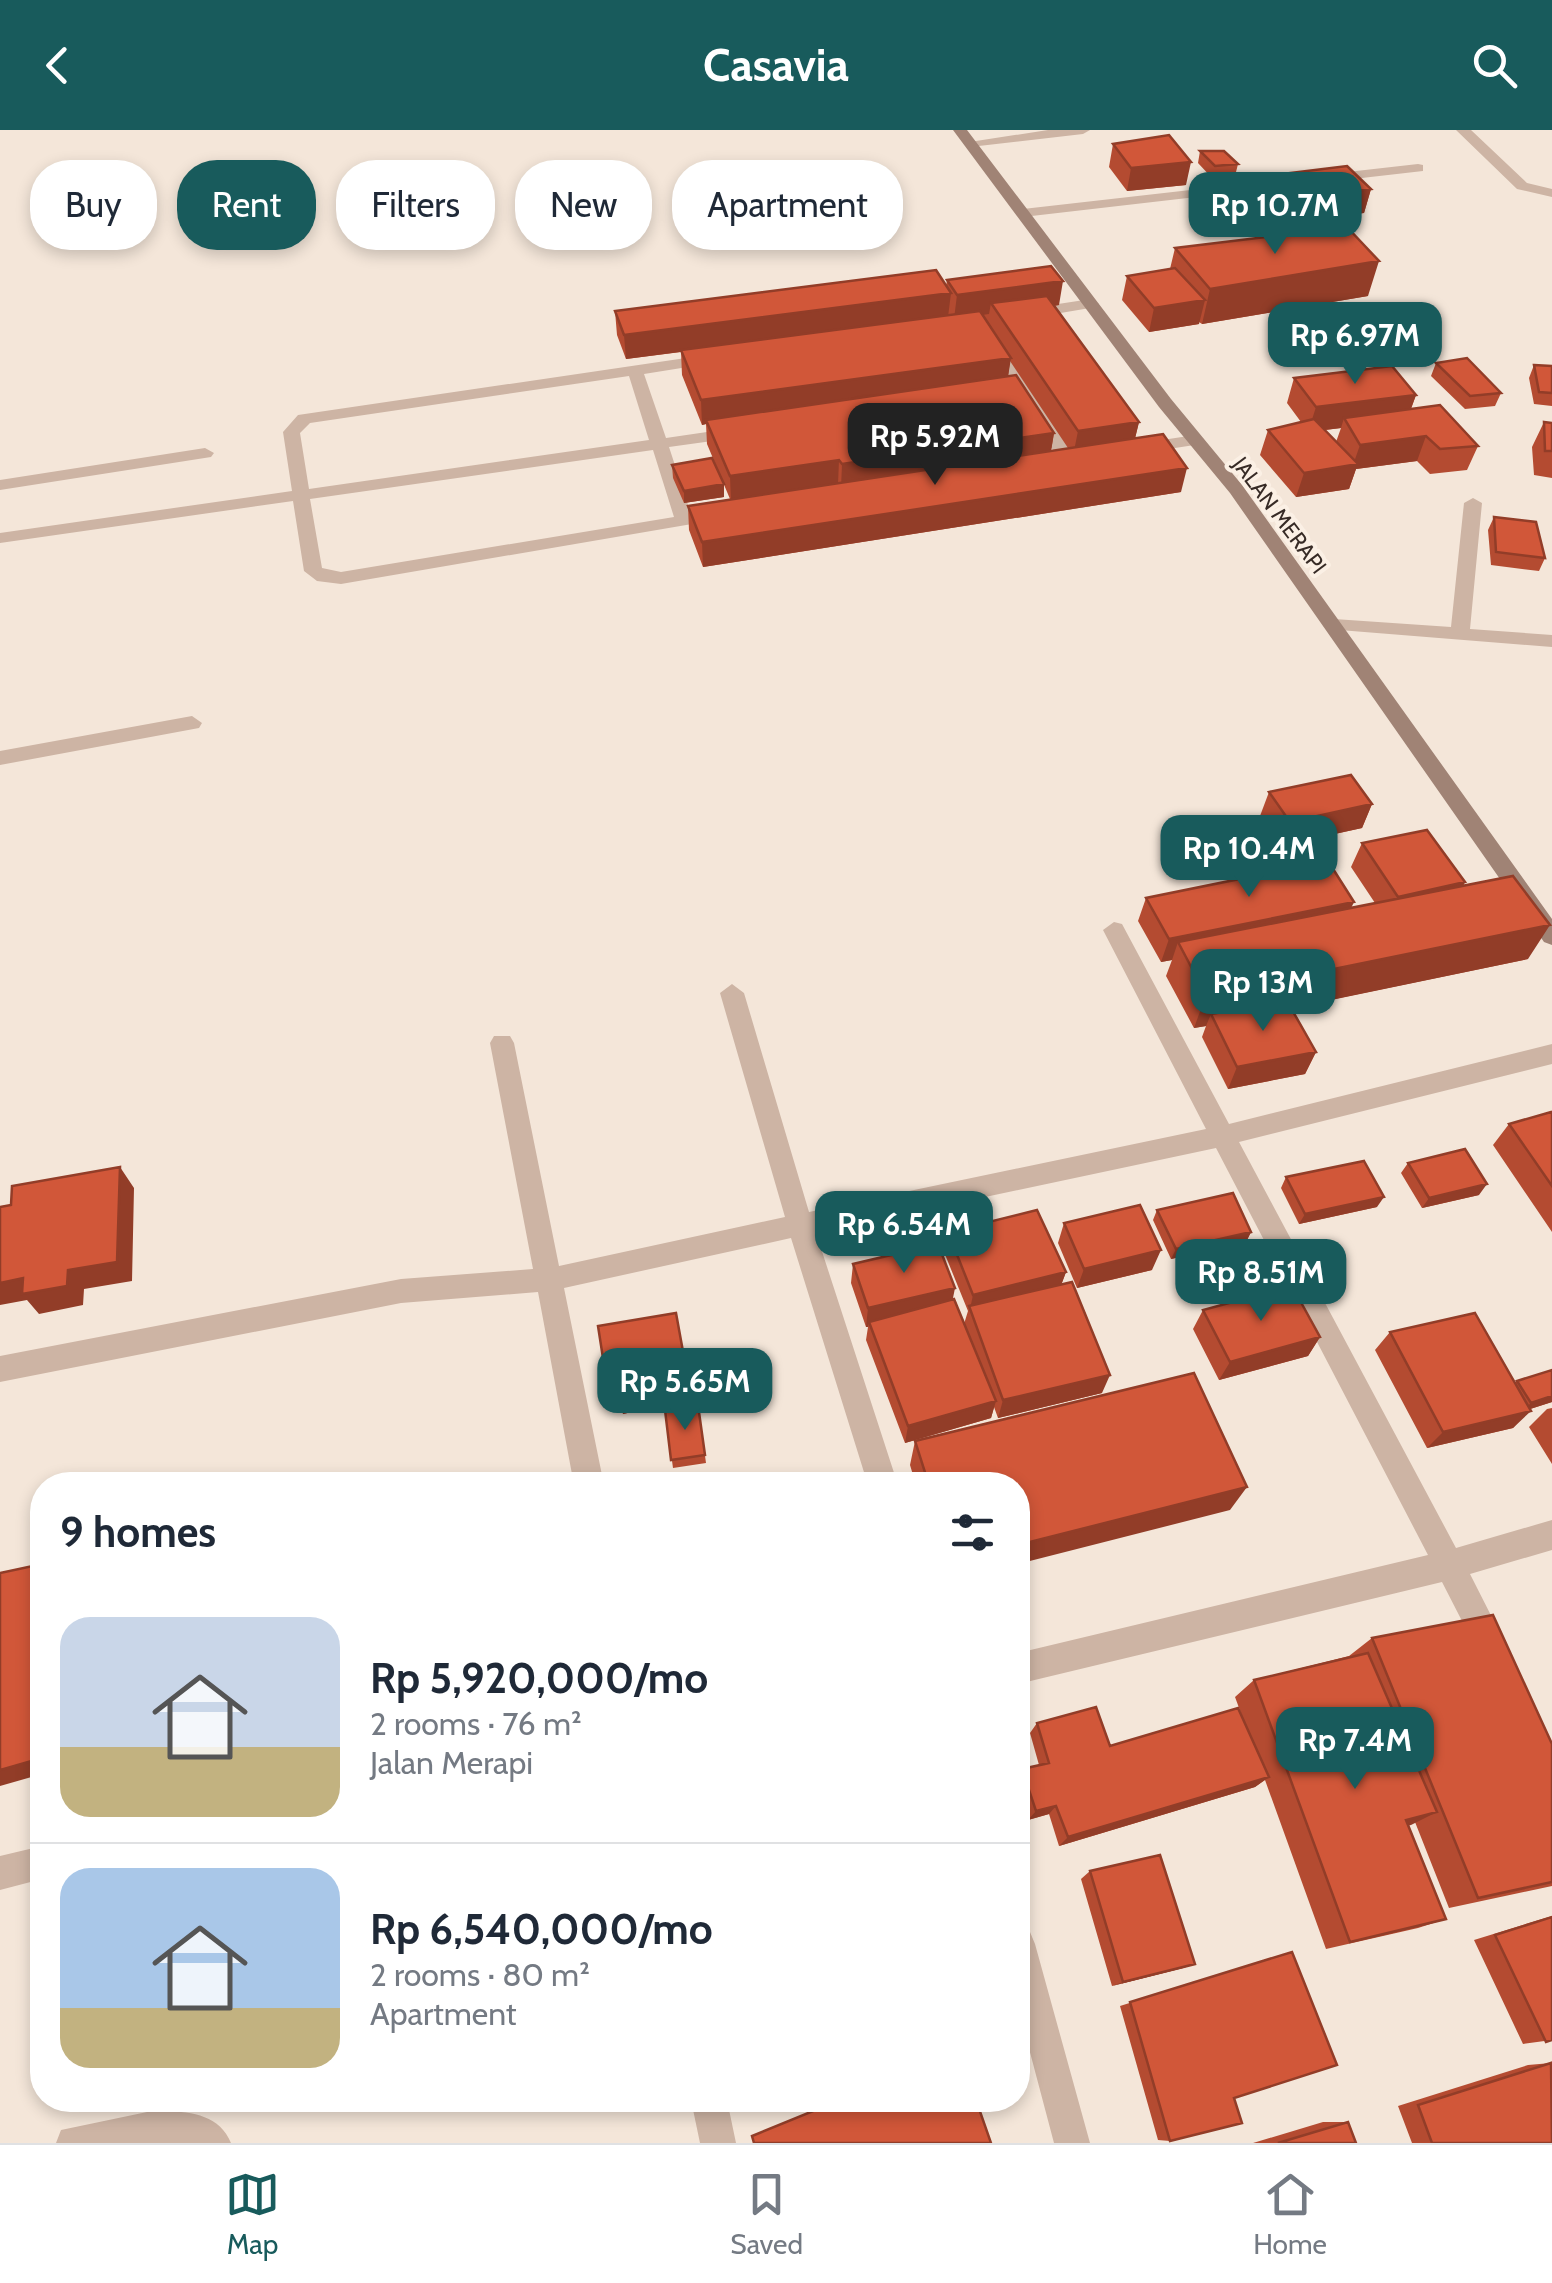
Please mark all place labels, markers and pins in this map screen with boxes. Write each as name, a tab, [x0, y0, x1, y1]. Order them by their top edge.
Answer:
pin: Rp 10.7M	[1172, 172, 1378, 257]
pin: Rp 6.97M	[1252, 302, 1458, 387]
pin: Rp 5.92M	[832, 403, 1038, 488]
pin: Rp 10.4M	[1146, 815, 1352, 900]
pin: Rp 13M	[1182, 949, 1344, 1034]
pin: Rp 6.54M	[801, 1191, 1007, 1276]
pin: Rp 8.51M	[1158, 1239, 1364, 1324]
pin: Rp 5.65M	[582, 1348, 788, 1433]
pin: Rp 7.4M	[1263, 1707, 1447, 1792]

